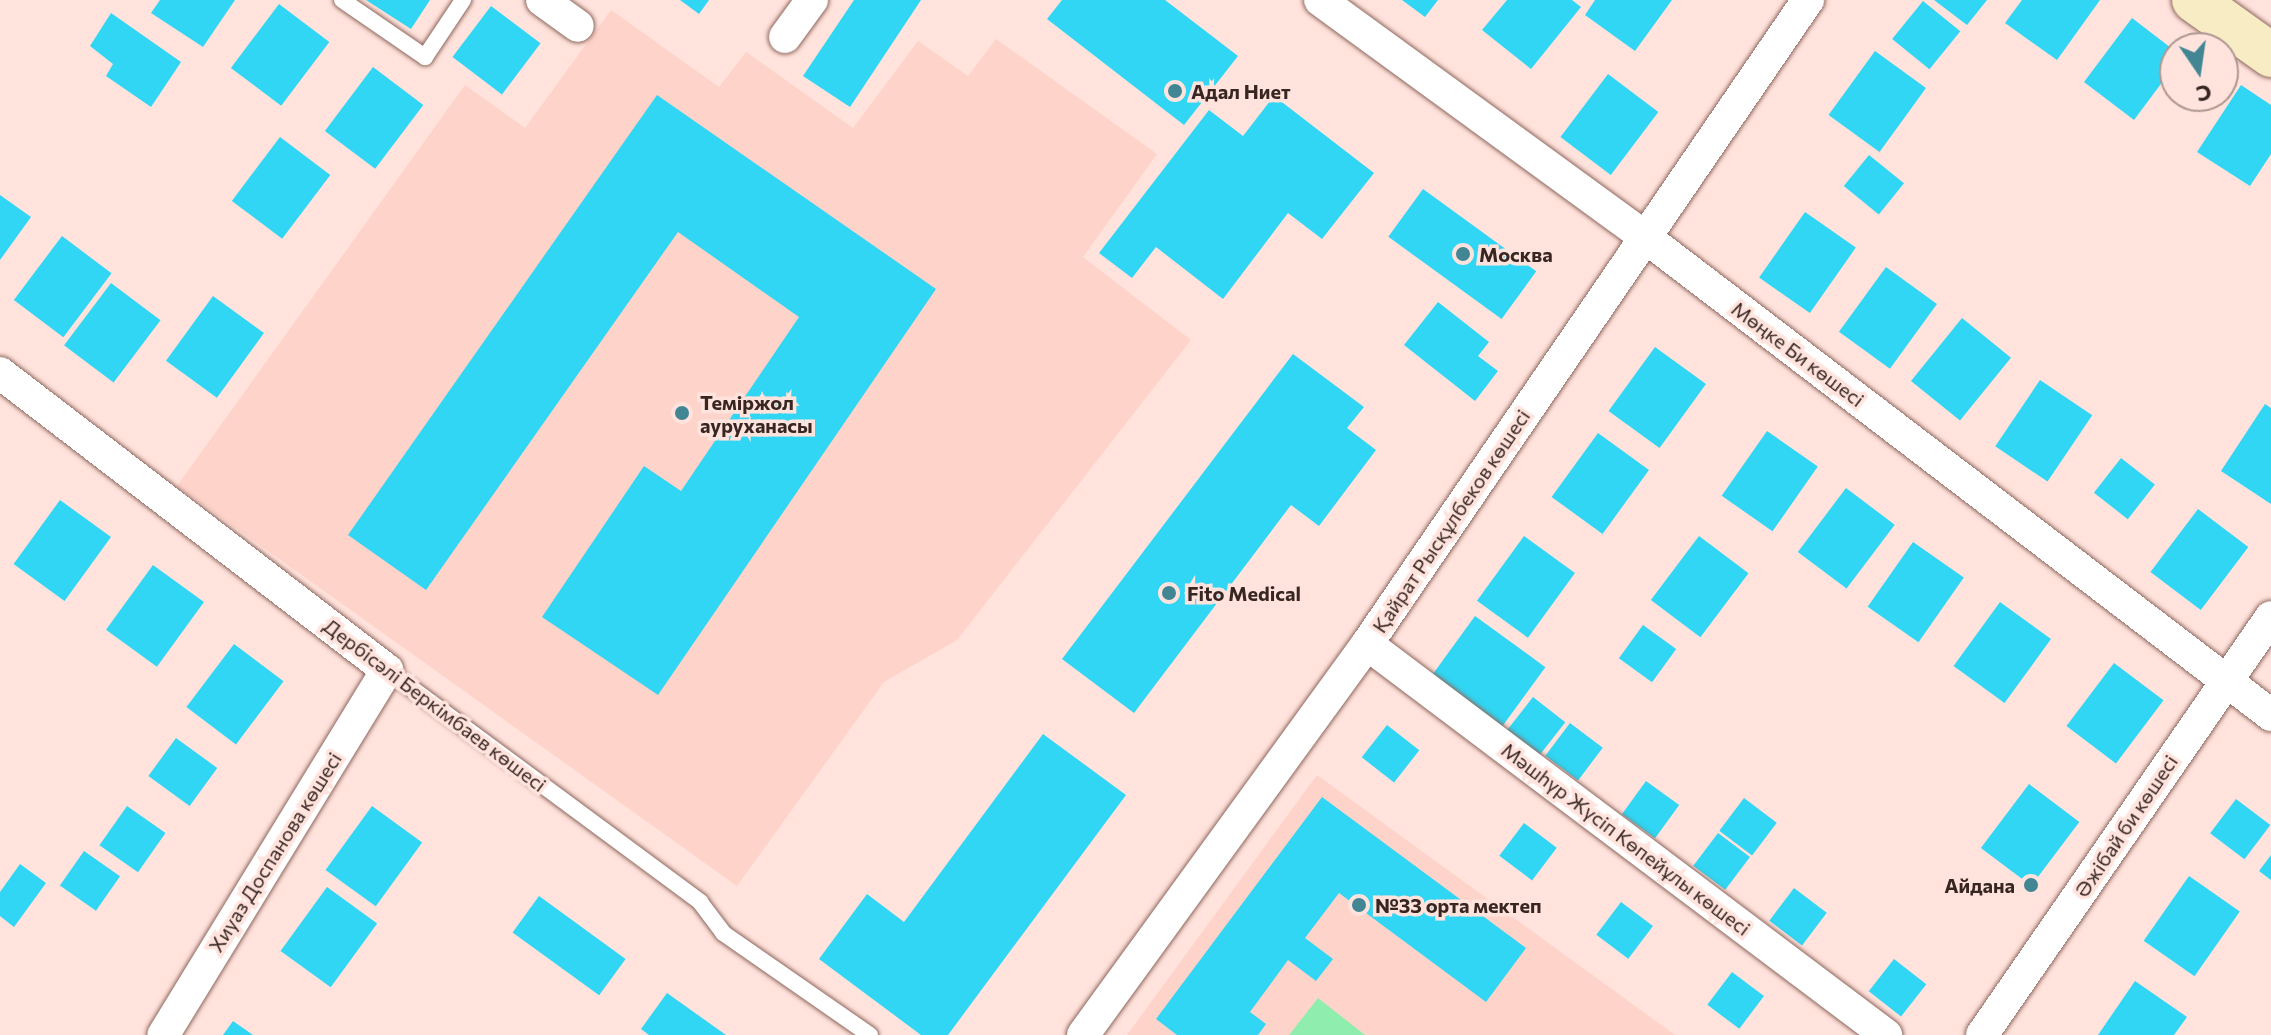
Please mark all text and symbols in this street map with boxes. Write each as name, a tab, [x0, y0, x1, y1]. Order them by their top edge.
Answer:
north arrow	[2159, 32, 2239, 112]
place label: Адал Ниет	[1191, 79, 1291, 103]
text: С	[2194, 79, 2214, 109]
marker: Адал Ниет	[1166, 82, 1184, 100]
place label: Москва	[1479, 242, 1553, 266]
marker: Москва	[1454, 245, 1472, 263]
street label: Мөңке Би көшесі	[1727, 296, 1869, 412]
place label: Теміржол ауруханасы	[700, 390, 813, 437]
marker: Теміржол ауруханасы	[671, 402, 693, 424]
street label: Қайрат Рысқұлбеков көшесі	[1367, 405, 1535, 637]
place label: Fito Medical	[1187, 581, 1301, 605]
marker: Fito Medical	[1158, 582, 1180, 604]
street label: Дербісәлі Беркімбаев көшесі	[319, 613, 551, 797]
street label: Мәшһүр Жүсіп Көпейұлы көшесі	[1497, 738, 1755, 940]
street label: Хиуаз Доспанова көшесі	[204, 748, 346, 956]
street label: Әжібай би көшесі	[2070, 750, 2182, 902]
place label: Айдана	[1944, 873, 2015, 897]
marker: Айдана	[2022, 876, 2040, 894]
place label: №33 орта мектеп	[1375, 893, 1542, 917]
marker: №33 орта мектеп	[1350, 896, 1368, 914]

